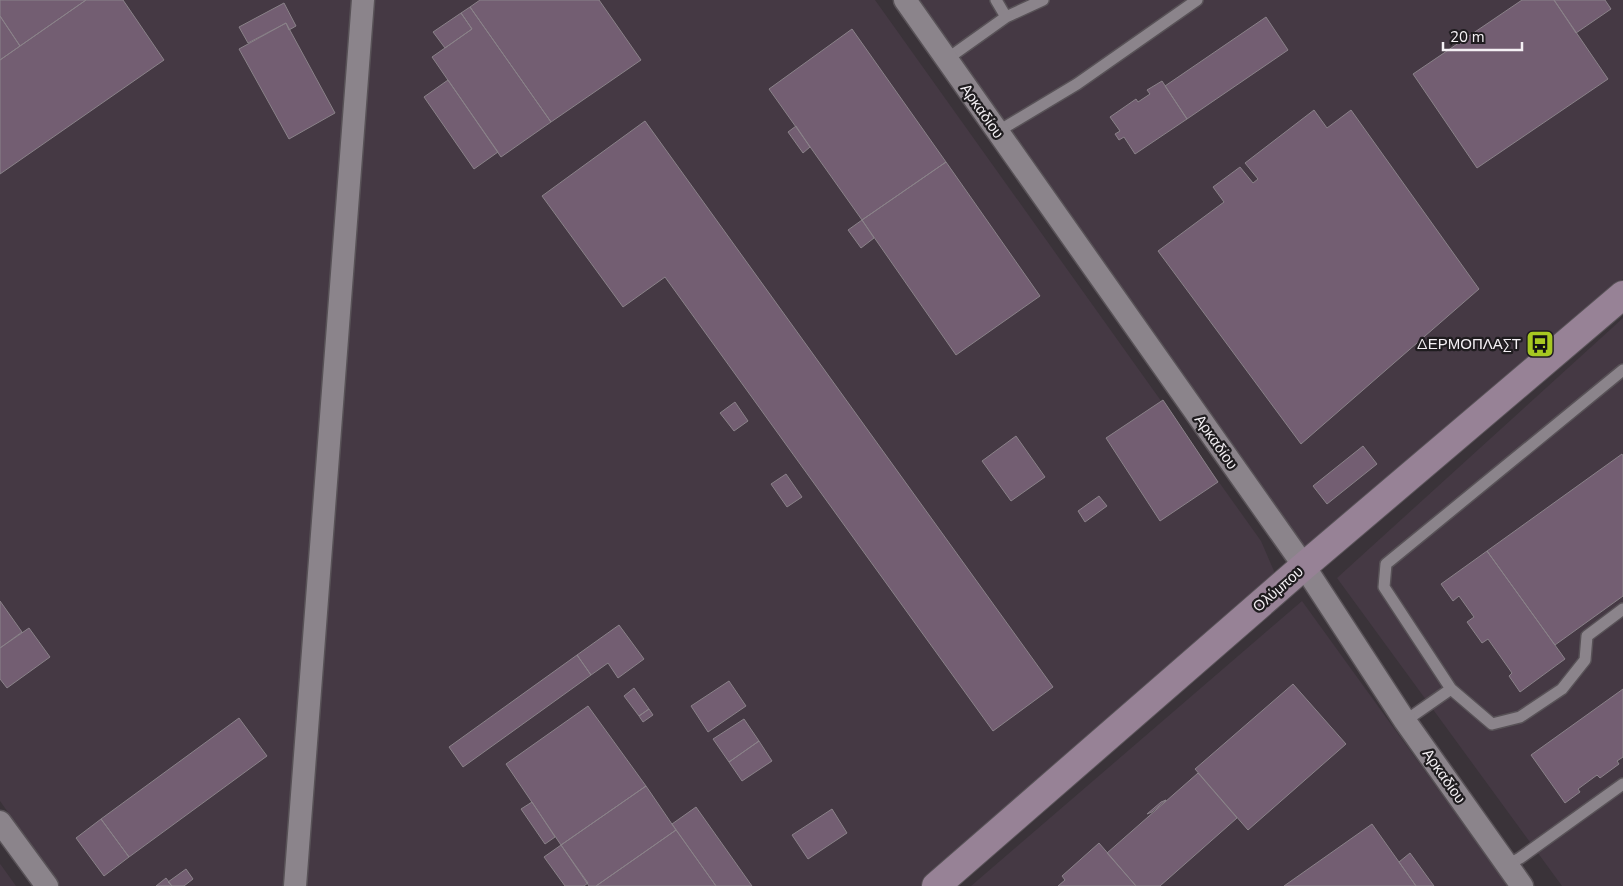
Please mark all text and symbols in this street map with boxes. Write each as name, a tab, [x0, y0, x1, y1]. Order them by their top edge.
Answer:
scale bar	[1443, 20, 1522, 52]
text: 20 m	[1450, 27, 1485, 47]
street label: Αρκαδίου	[956, 80, 1008, 142]
bus stop icon: ΔΕΡΜΟΠΛΑΣΤ	[1525, 329, 1555, 359]
place label: ΔΕΡΜΟΠΛΑΣΤ	[1417, 334, 1521, 354]
street label: Αρκαδίου	[1190, 411, 1242, 473]
street label: Ολύμπου	[1249, 562, 1307, 616]
street label: Αρκαδίου	[1418, 745, 1470, 807]

